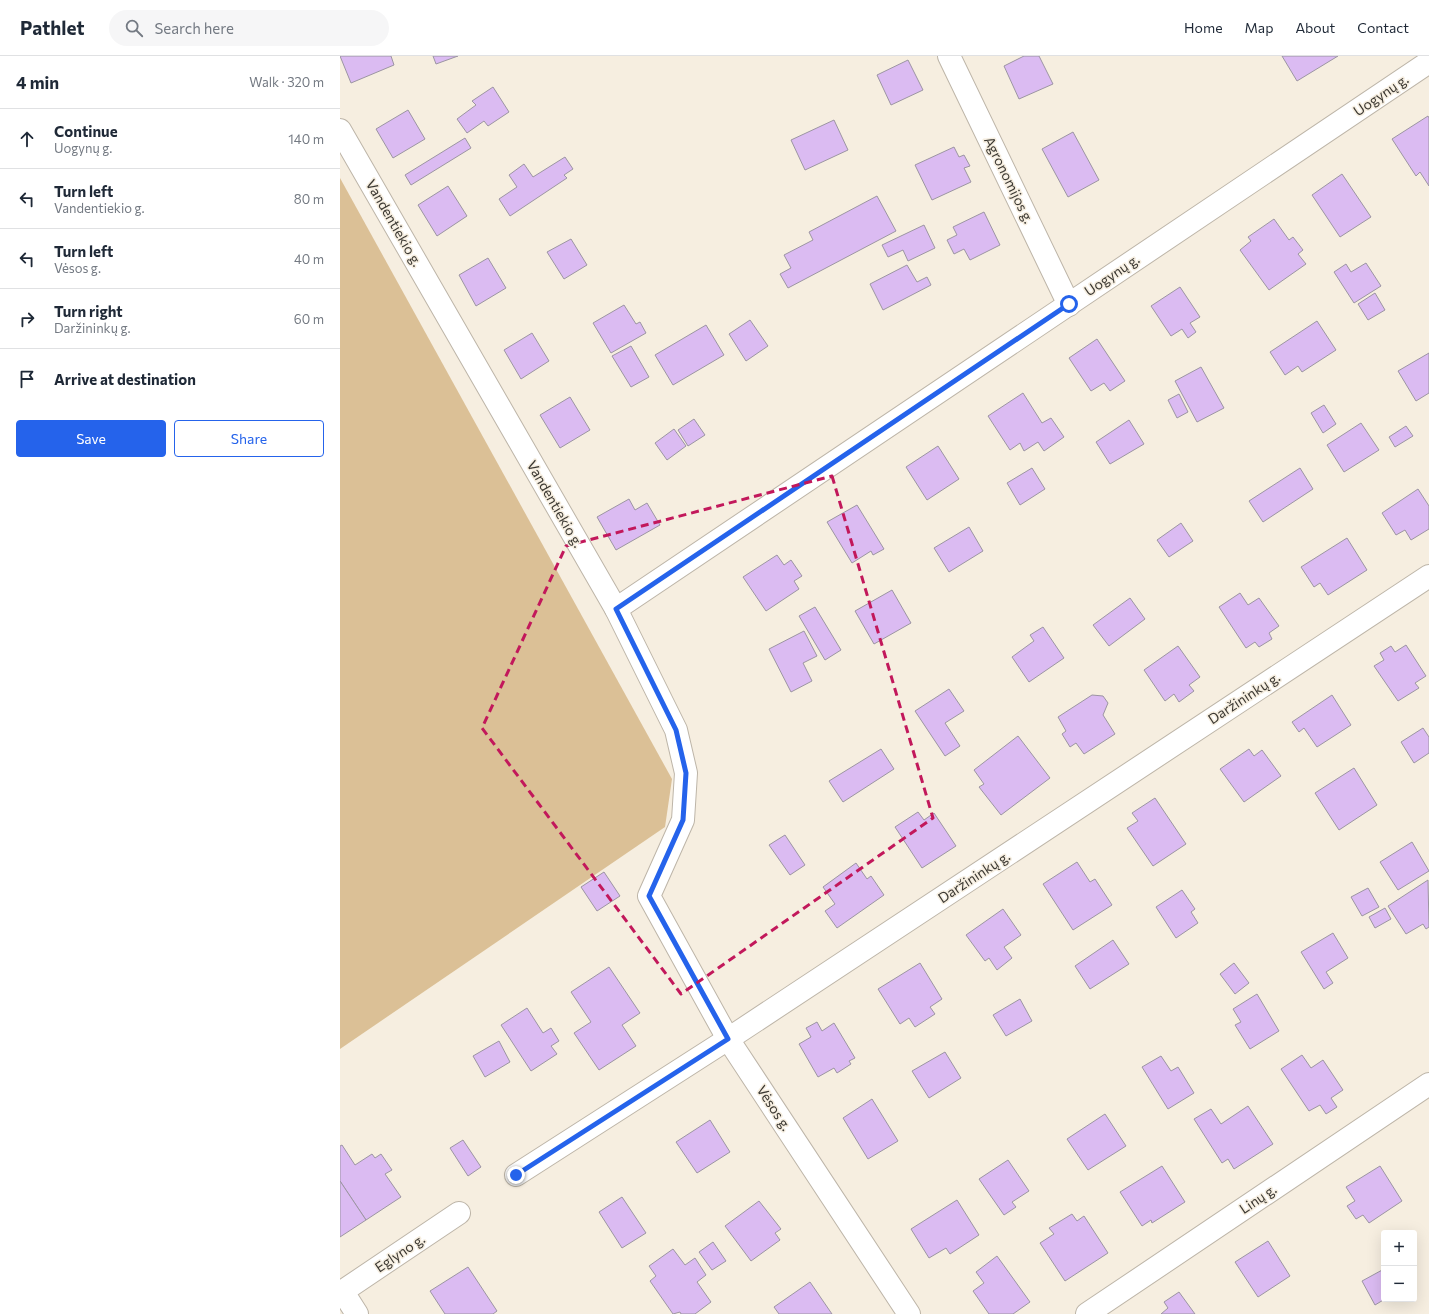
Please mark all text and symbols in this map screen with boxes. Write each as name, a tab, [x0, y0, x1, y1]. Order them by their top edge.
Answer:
search box	[109, 10, 389, 46]
text: Pathlet	[20, 16, 85, 39]
icon: search	[123, 17, 145, 39]
text: Search here	[155, 19, 234, 37]
text: Home	[1184, 19, 1223, 36]
text: Map	[1245, 19, 1273, 36]
text: About	[1295, 19, 1335, 36]
text: Contact	[1357, 19, 1409, 36]
street label: Uogynų g.	[1350, 70, 1412, 119]
text: 4 min	[16, 72, 59, 93]
text: Walk · 320 m	[249, 74, 324, 90]
text: Continue	[54, 122, 118, 140]
icon: ahead	[16, 128, 38, 150]
text: 140 m	[288, 131, 324, 147]
street label: Agronomijos g.	[981, 134, 1038, 226]
text: Uogynų g.	[54, 140, 112, 156]
street label: Vandentiekio g.	[363, 176, 426, 269]
text: Turn left	[54, 182, 113, 200]
icon: left	[16, 188, 38, 210]
text: 80 m	[294, 191, 324, 207]
text: Vandentiekio g.	[54, 200, 145, 216]
text: Turn left	[54, 242, 113, 260]
icon: left	[16, 248, 38, 270]
street label: Uogynų g.	[1081, 250, 1143, 299]
text: 40 m	[294, 251, 324, 267]
text: Vėsos g.	[54, 260, 101, 276]
route start	[1060, 295, 1078, 313]
text: Turn right	[54, 302, 123, 320]
icon: right	[16, 308, 38, 330]
text: 60 m	[294, 311, 324, 327]
text: Daržininkų g.	[54, 320, 131, 336]
icon: arrive	[16, 368, 38, 390]
text: Arrive at destination	[54, 370, 196, 388]
button: Save	[16, 420, 166, 457]
button: Share	[174, 420, 324, 457]
street label: Vandentiekio g.	[524, 457, 587, 550]
street label: Daržininkų g.	[1205, 668, 1283, 727]
street label: Daržininkų g.	[935, 847, 1013, 906]
street label: Vėsos g.	[754, 1082, 795, 1134]
route end	[507, 1166, 525, 1184]
street label: Linų g.	[1236, 1180, 1279, 1217]
street label: Eglyno g.	[371, 1230, 428, 1275]
map controls	[1381, 1230, 1417, 1302]
button: +	[1381, 1230, 1417, 1266]
button: −	[1381, 1266, 1417, 1302]

